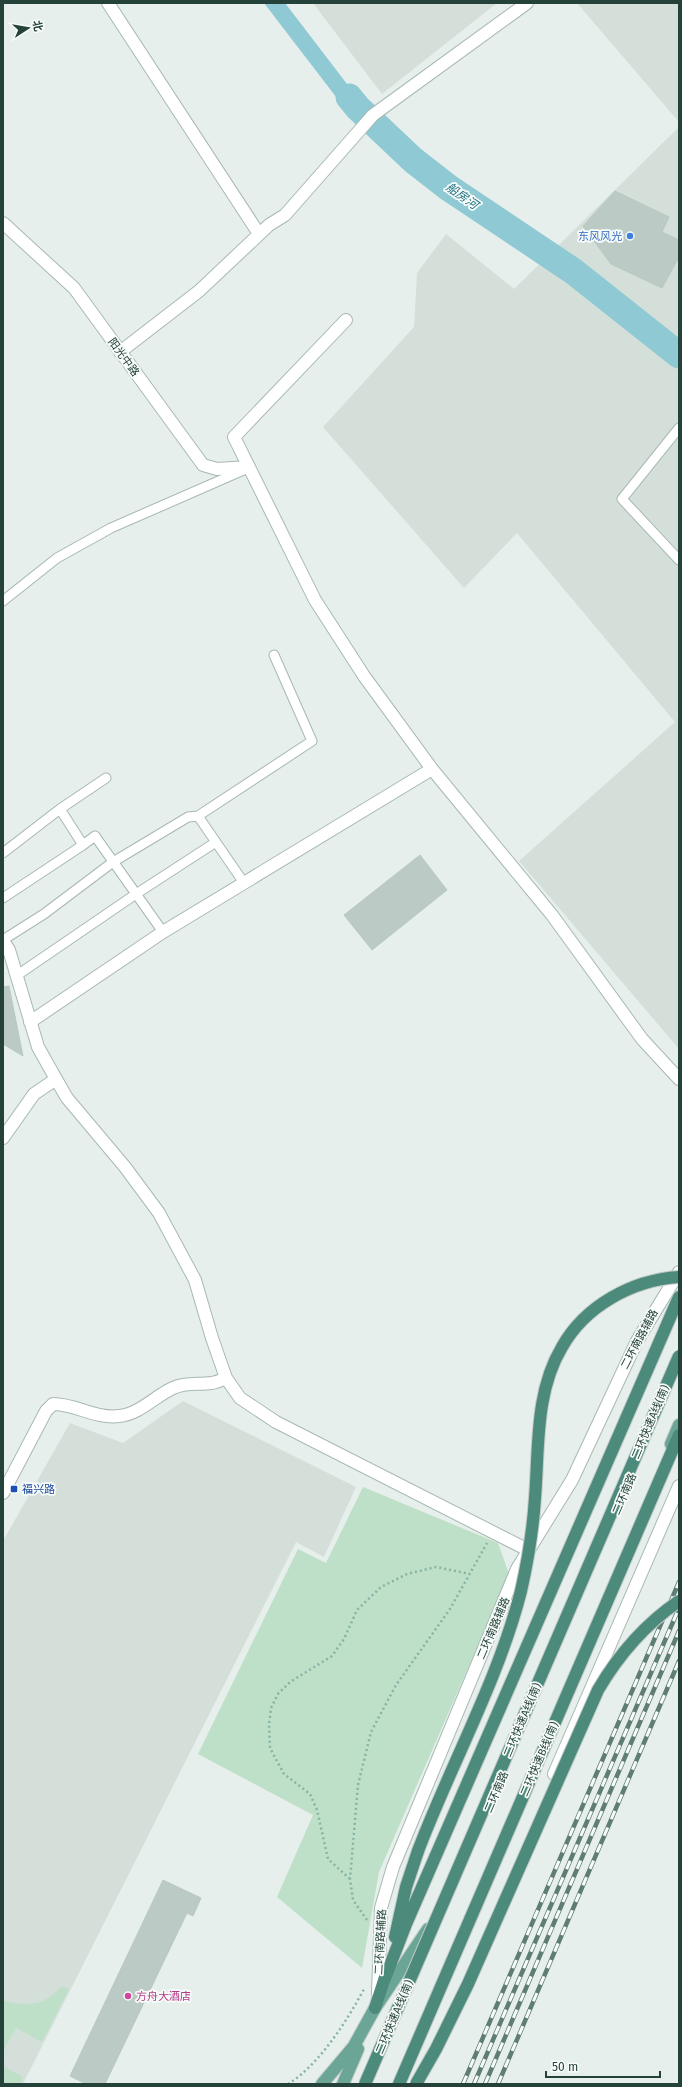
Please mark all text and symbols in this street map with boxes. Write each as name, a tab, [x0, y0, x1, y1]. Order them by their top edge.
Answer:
north arrow	[8, 8, 48, 48]
text: 北	[30, 19, 45, 33]
water label: 船房河	[443, 180, 482, 213]
place label: 东风风光	[578, 230, 622, 243]
marker: 东风风光	[625, 231, 635, 241]
street label: 阳光中路	[105, 336, 142, 379]
street label: 二环南路辅路	[618, 1307, 661, 1371]
street label: 二环快速A线(南)	[629, 1383, 672, 1461]
street label: 二环南路	[610, 1471, 639, 1517]
place label: 福兴路	[22, 1483, 55, 1496]
marker: 福兴路	[9, 1484, 19, 1494]
street label: 二环南路辅路	[475, 1595, 512, 1661]
street label: 二环快速A线(南)	[501, 1681, 544, 1759]
street label: 二环快速B线(南)	[518, 1720, 561, 1798]
street label: 二环南路	[482, 1769, 511, 1815]
street label: 二环南路辅路	[372, 1909, 389, 1975]
street label: 二环快速A线(南)	[373, 1978, 416, 2056]
place label: 方舟大酒店	[136, 1990, 191, 2003]
marker: 方舟大酒店	[123, 1991, 133, 2001]
scale bar	[546, 2053, 660, 2079]
text: 50 m	[552, 2060, 578, 2074]

